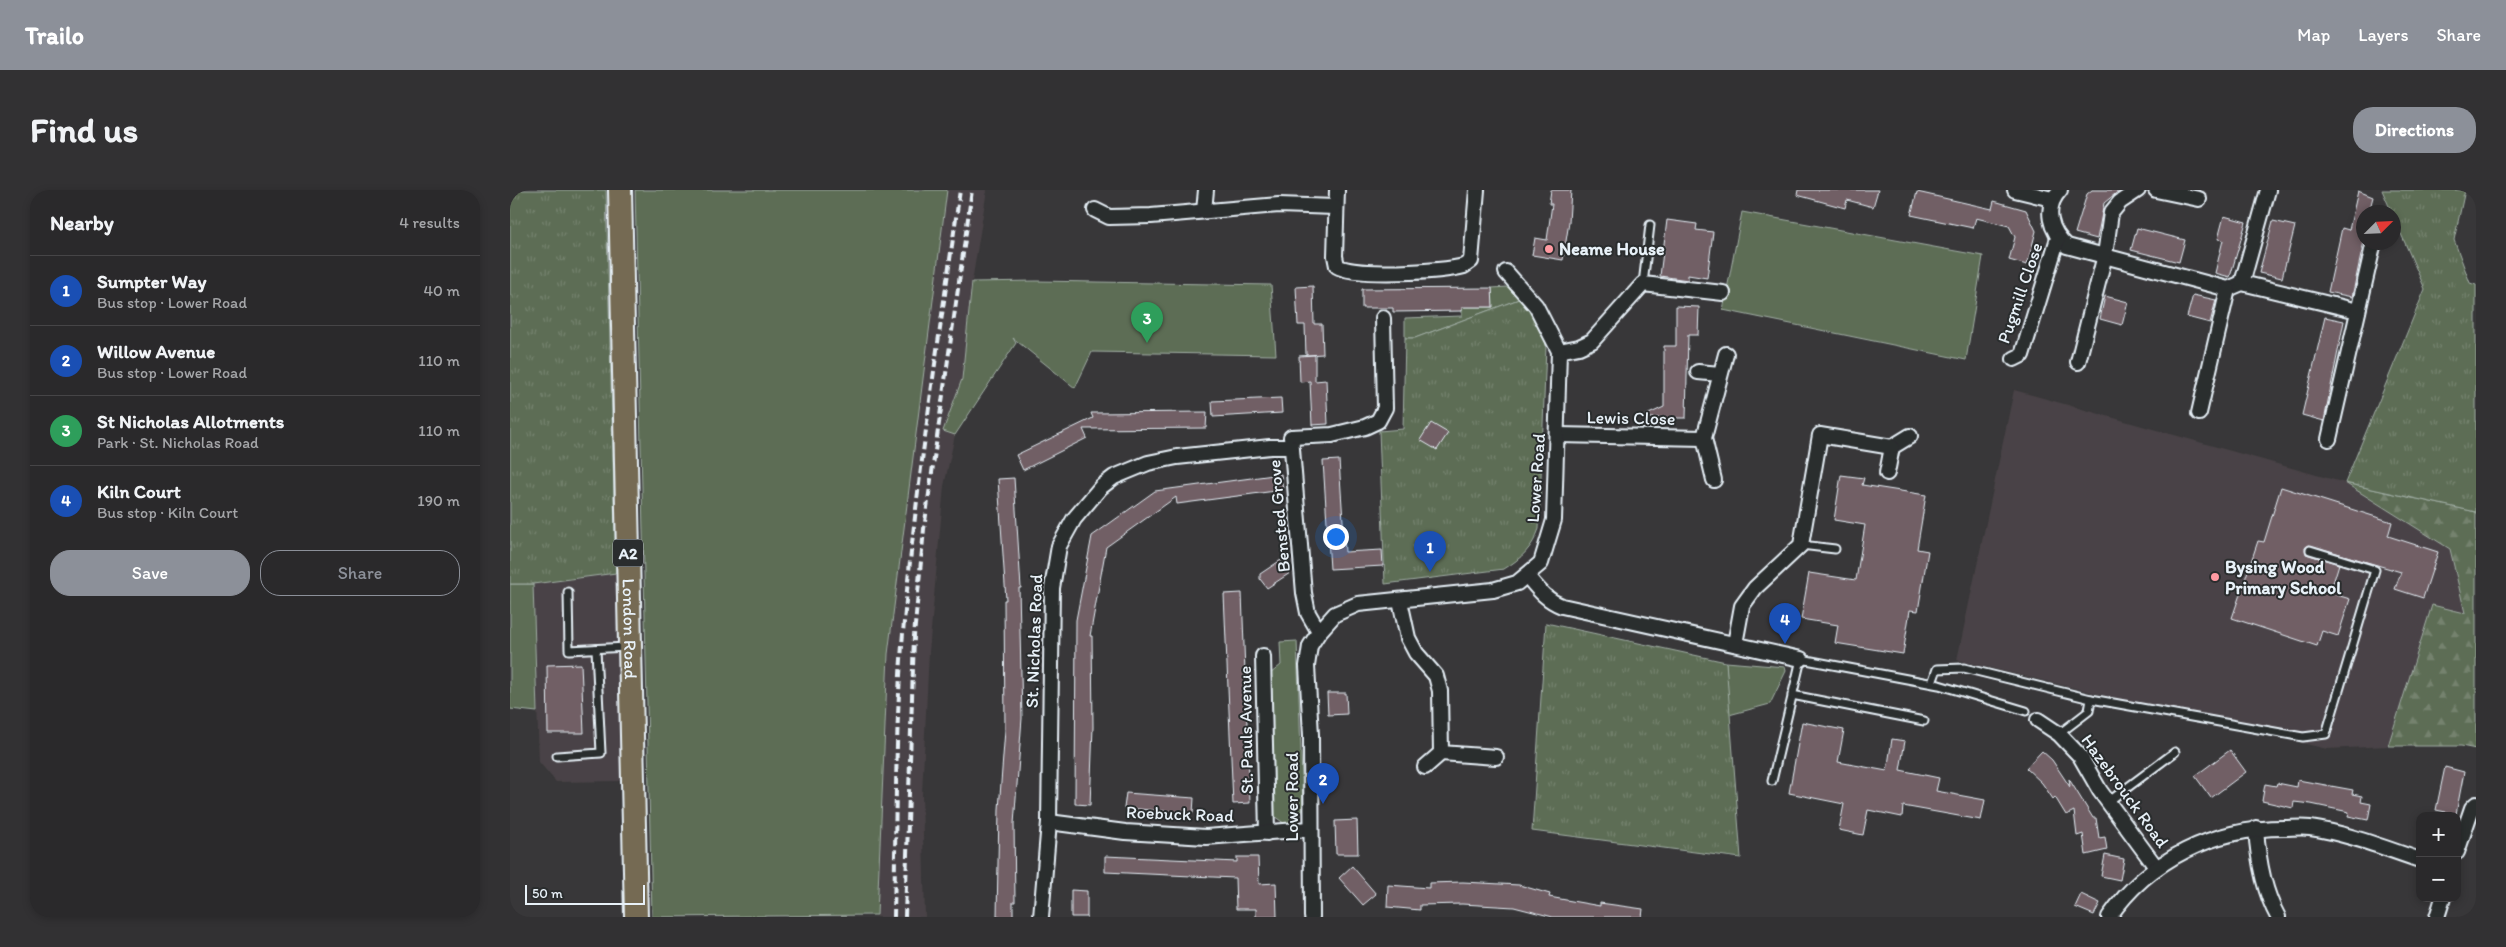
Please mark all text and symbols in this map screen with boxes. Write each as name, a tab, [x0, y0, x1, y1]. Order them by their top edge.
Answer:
text: Trailo	[25, 21, 84, 50]
text: Map	[2297, 24, 2330, 46]
text: Layers	[2358, 24, 2408, 46]
text: Share	[2436, 24, 2481, 46]
button: Directions	[2353, 107, 2476, 153]
text: Find us	[30, 109, 138, 151]
north arrow	[2356, 205, 2401, 250]
text: Nearby	[50, 210, 114, 235]
text: 4 results	[399, 213, 460, 232]
place label: Neame House	[1559, 238, 1665, 260]
street label: Pugmill Close	[1992, 240, 2048, 346]
marker: Neame House	[1543, 243, 1555, 255]
text: Sumpter Way	[97, 270, 207, 293]
text: 1	[62, 281, 70, 300]
text: 40 m	[423, 281, 460, 300]
text: Bus stop · Lower Road	[97, 293, 247, 312]
pin: 3	[1131, 302, 1163, 343]
text: Willow Avenue	[97, 340, 215, 363]
text: 2	[62, 351, 70, 370]
text: 110 m	[418, 351, 460, 370]
text: Bus stop · Lower Road	[97, 363, 247, 382]
street label: Lewis Close	[1586, 406, 1676, 430]
text: St Nicholas Allotments	[97, 410, 284, 433]
text: 3	[62, 421, 70, 440]
text: 110 m	[418, 421, 460, 440]
street label: Lower Road	[1522, 432, 1550, 523]
text: Park · St. Nicholas Road	[97, 433, 259, 452]
street label: Bensted Grove	[1263, 459, 1295, 573]
text: Kiln Court	[97, 480, 181, 503]
text: 4	[61, 491, 71, 510]
text: 190 m	[417, 491, 460, 510]
text: Bus stop · Kiln Court	[97, 503, 238, 522]
your location	[1323, 524, 1349, 550]
pin: 1	[1414, 531, 1446, 572]
road number: A2	[613, 539, 643, 566]
button: Save	[50, 550, 250, 596]
button: Share	[260, 550, 460, 596]
place label: Bysing Wood Primary School	[2225, 556, 2342, 599]
marker: Bysing Wood Primary School	[2209, 571, 2221, 583]
street label: St. Nicholas Road	[1021, 573, 1047, 708]
street label: London Road	[618, 578, 642, 680]
pin: 4	[1769, 603, 1801, 644]
street label: St. Pauls Avenue	[1234, 666, 1258, 794]
street label: Hazebrouck Road	[2076, 730, 2174, 852]
street label: Lower Road	[1281, 752, 1303, 842]
pin: 2	[1307, 763, 1339, 804]
street label: Roebuck Road	[1126, 801, 1235, 827]
map controls	[2416, 812, 2461, 902]
button: +	[2416, 812, 2461, 857]
button: −	[2416, 857, 2461, 902]
scale bar	[525, 882, 645, 905]
text: 50 m	[532, 885, 563, 902]

